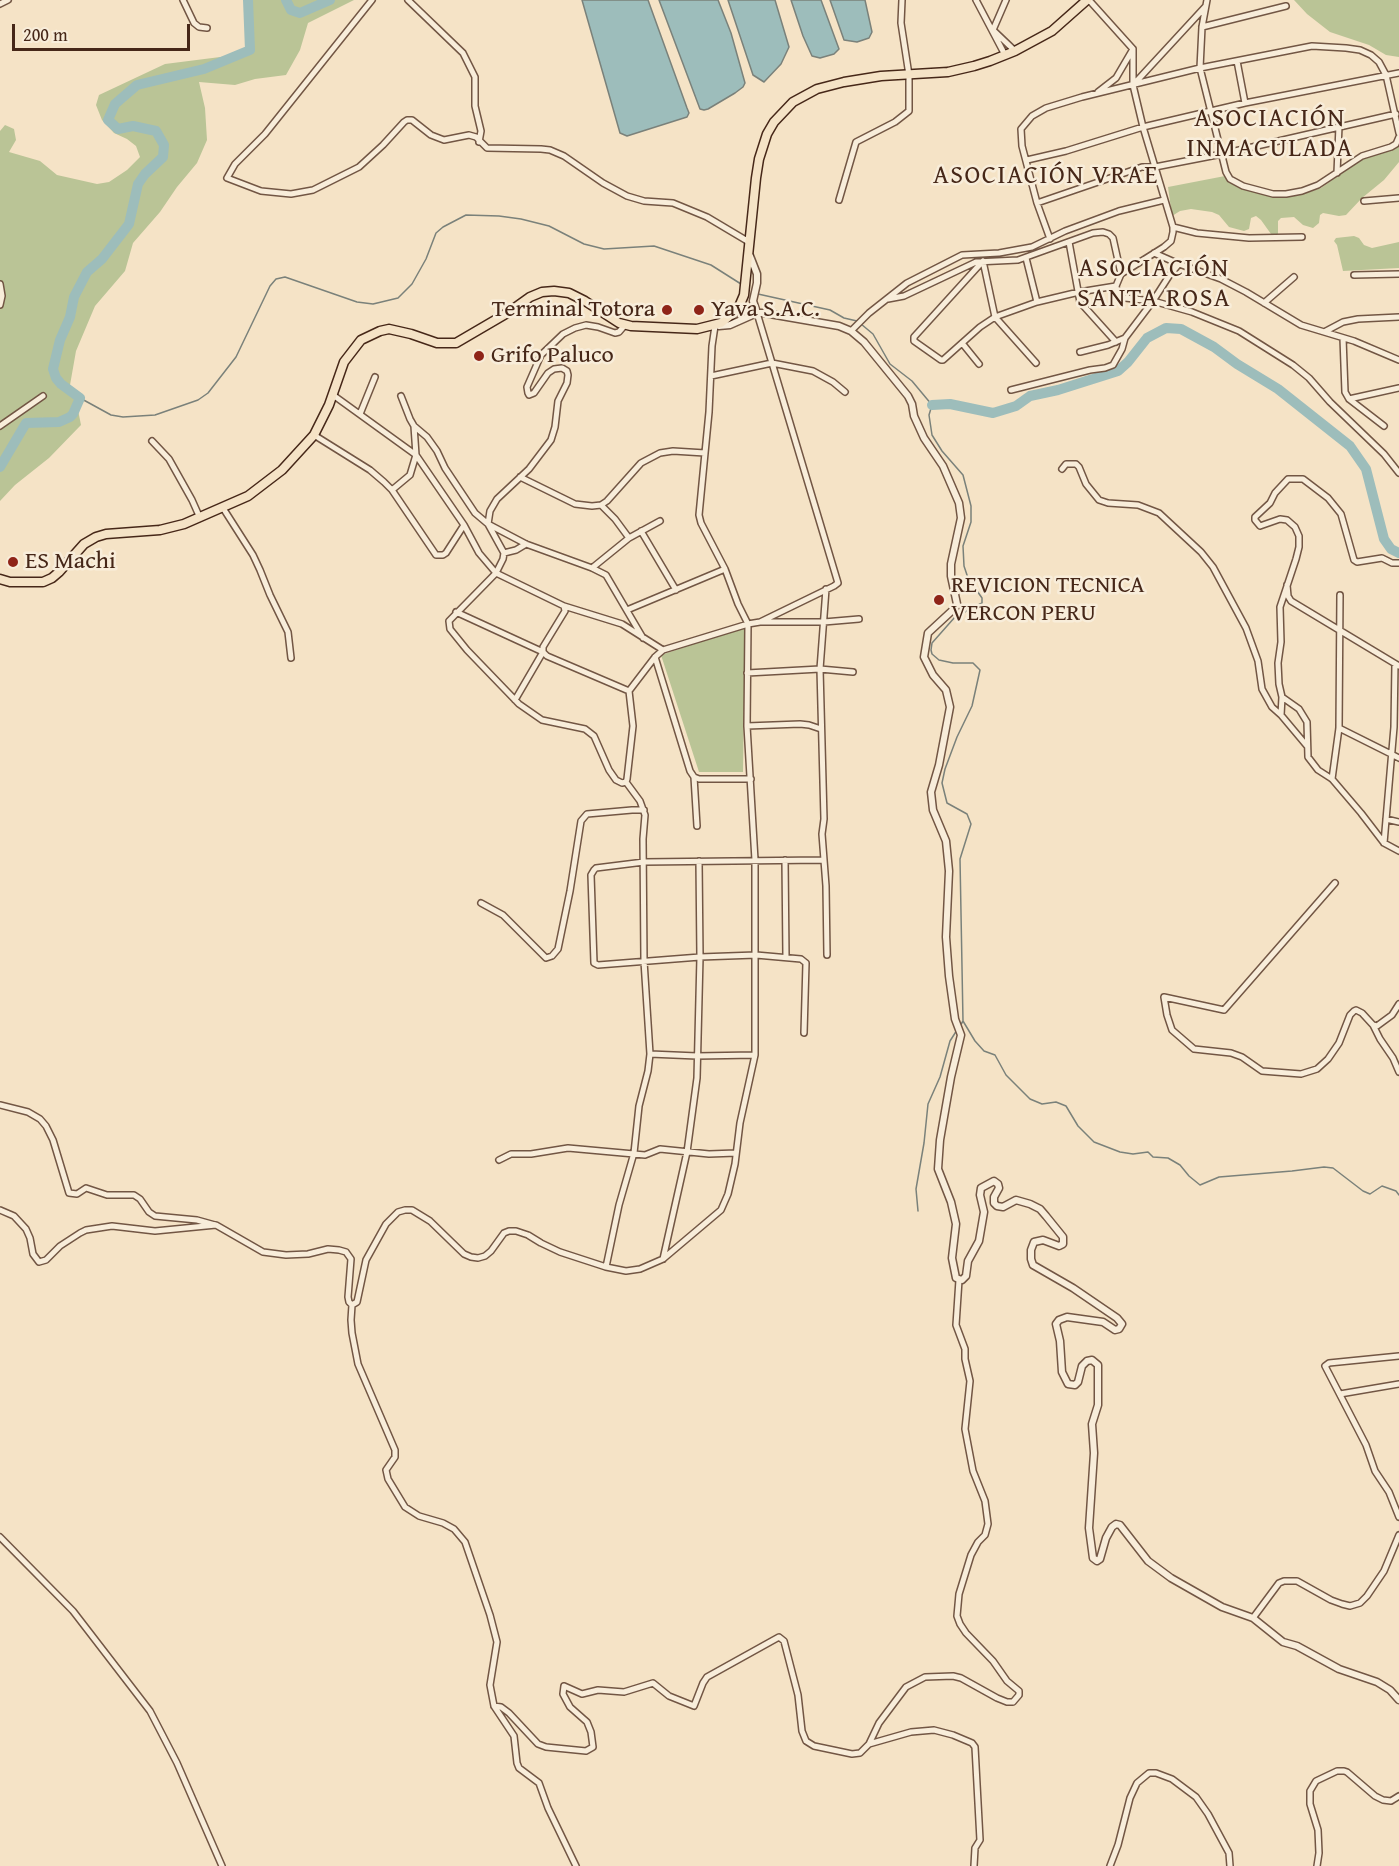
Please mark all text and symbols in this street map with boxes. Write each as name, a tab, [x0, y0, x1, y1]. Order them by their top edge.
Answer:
scale bar	[15, 12, 194, 50]
text: 200 m	[23, 21, 68, 48]
district label: ASOCIACIÓN INMACULADA	[1186, 103, 1354, 164]
district label: ASOCIACIÓN VRAE	[933, 160, 1159, 192]
district label: ASOCIACIÓN SANTA ROSA	[1077, 253, 1231, 314]
place label: Terminal Totora	[492, 296, 655, 324]
place label: Yava S.A.C.	[711, 296, 820, 324]
marker: Terminal Totora	[660, 303, 674, 317]
marker: Yava S.A.C.	[692, 303, 706, 317]
place label: Grifo Paluco	[491, 342, 614, 370]
marker: Grifo Paluco	[472, 349, 486, 363]
place label: ES Machi	[25, 548, 116, 576]
marker: ES Machi	[6, 555, 20, 569]
place label: REVICION TECNICA VERCON PERU	[951, 572, 1145, 628]
marker: REVICION TECNICA VERCON PERU	[932, 593, 946, 607]

